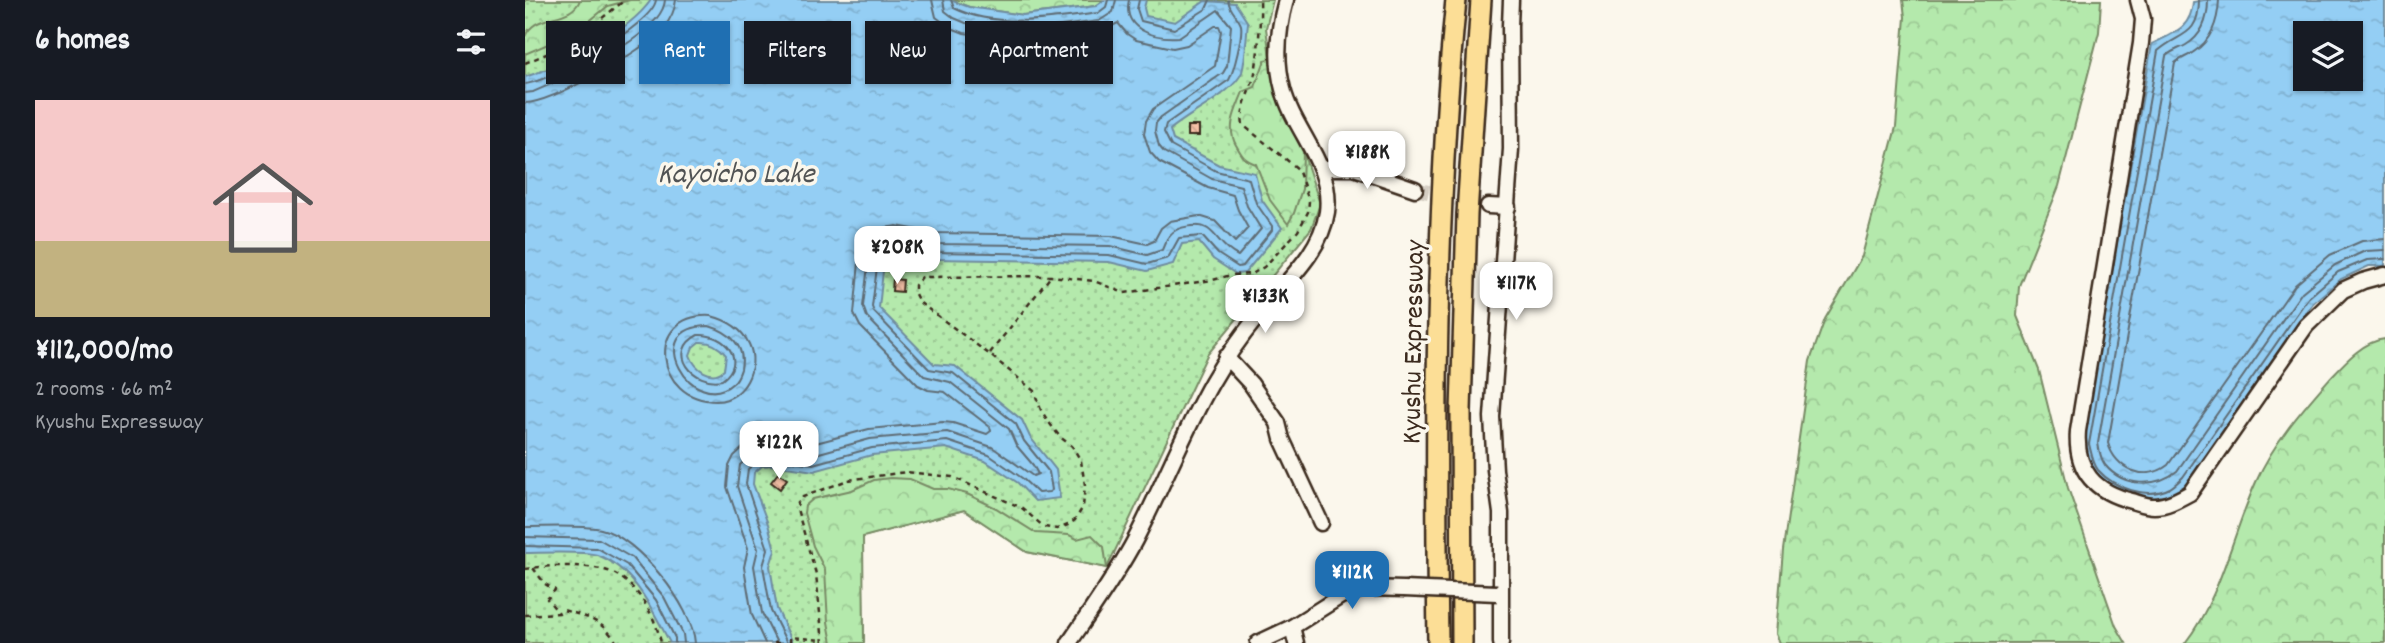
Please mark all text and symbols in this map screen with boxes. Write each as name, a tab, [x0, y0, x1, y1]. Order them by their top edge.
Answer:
text: 6 homes	[35, 21, 130, 64]
chip: Buy	[546, 21, 625, 84]
chip: Rent	[639, 21, 730, 84]
chip: Filters	[744, 21, 851, 84]
chip: New	[865, 21, 951, 84]
chip: Apartment	[965, 21, 1113, 84]
map controls	[2293, 21, 2363, 91]
button: layers	[2293, 21, 2363, 91]
icon: filters	[452, 23, 490, 61]
pin: ¥188K	[1318, 132, 1416, 191]
text: ¥188K	[1344, 137, 1390, 170]
icon: home	[200, 145, 326, 271]
water label: Kayoicho Lake	[658, 155, 816, 198]
pin: ¥208K	[848, 226, 946, 286]
text: ¥208K	[870, 232, 924, 265]
street label: Kyushu Expressway	[1394, 239, 1438, 445]
pin: ¥117K	[1467, 262, 1565, 322]
text: ¥117K	[1496, 268, 1536, 301]
pin: ¥133K	[1216, 276, 1314, 335]
text: ¥133K	[1241, 281, 1289, 314]
text: ¥112,000/mo	[35, 331, 173, 374]
text: 2 rooms · 66 m²	[35, 374, 173, 407]
text: Kyushu Expressway	[35, 407, 203, 440]
pin: ¥122K	[730, 421, 828, 481]
text: ¥122K	[756, 427, 802, 460]
pin: ¥112K	[1303, 552, 1401, 611]
text: ¥112K	[1331, 557, 1373, 590]

